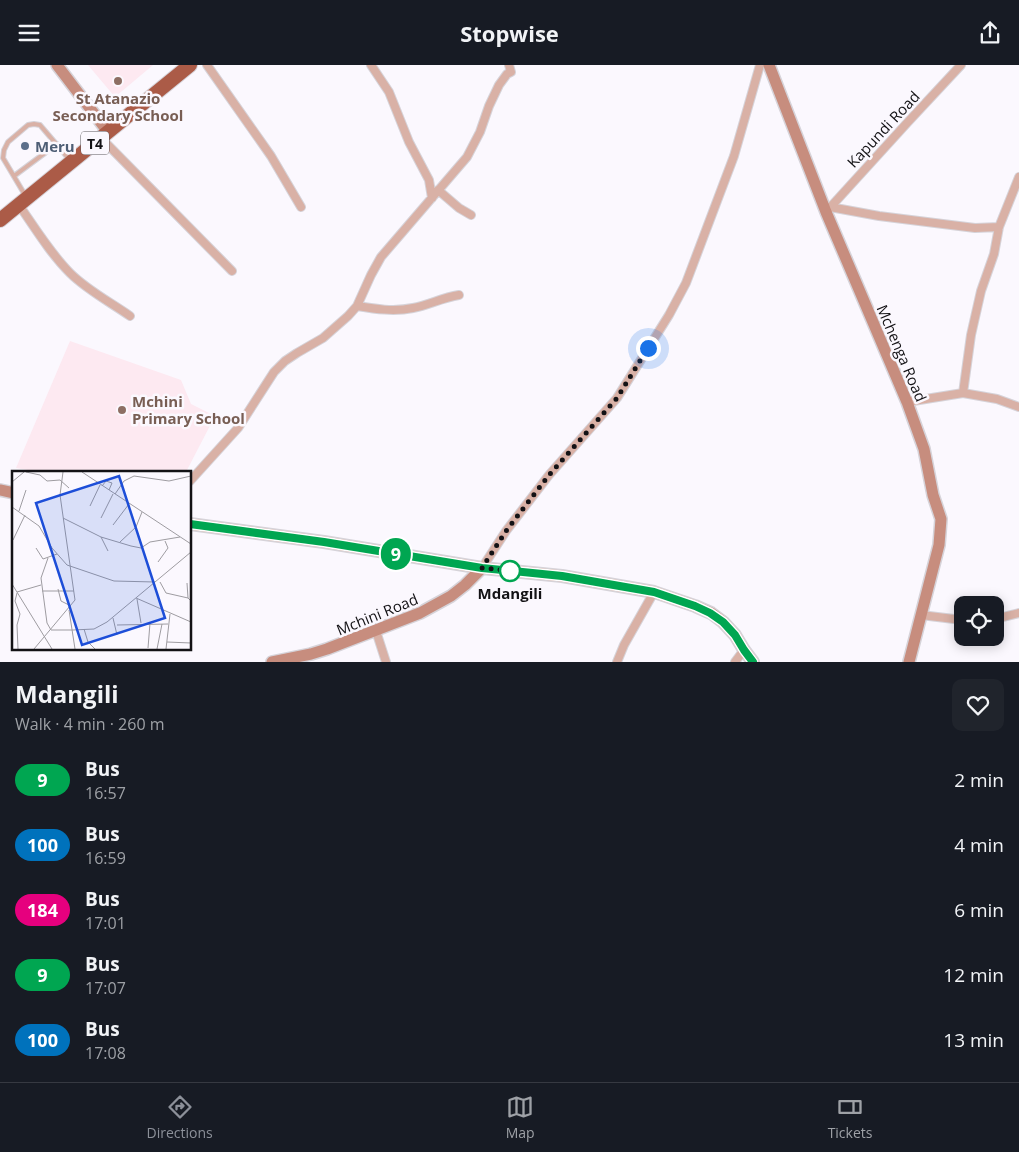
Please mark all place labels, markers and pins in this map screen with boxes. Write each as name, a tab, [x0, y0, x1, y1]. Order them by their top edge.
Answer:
marker: St Atanazio Secondary School	[112, 75, 124, 87]
place label: St Atanazio Secondary School	[53, 88, 183, 125]
place label: Meru	[35, 136, 75, 156]
marker: Meru	[19, 140, 31, 152]
place label: Mchini Primary School	[132, 391, 245, 428]
marker: Mchini Primary School	[116, 404, 128, 416]
marker: Mdangili	[499, 560, 521, 582]
place label: Mdangili	[478, 583, 542, 603]

